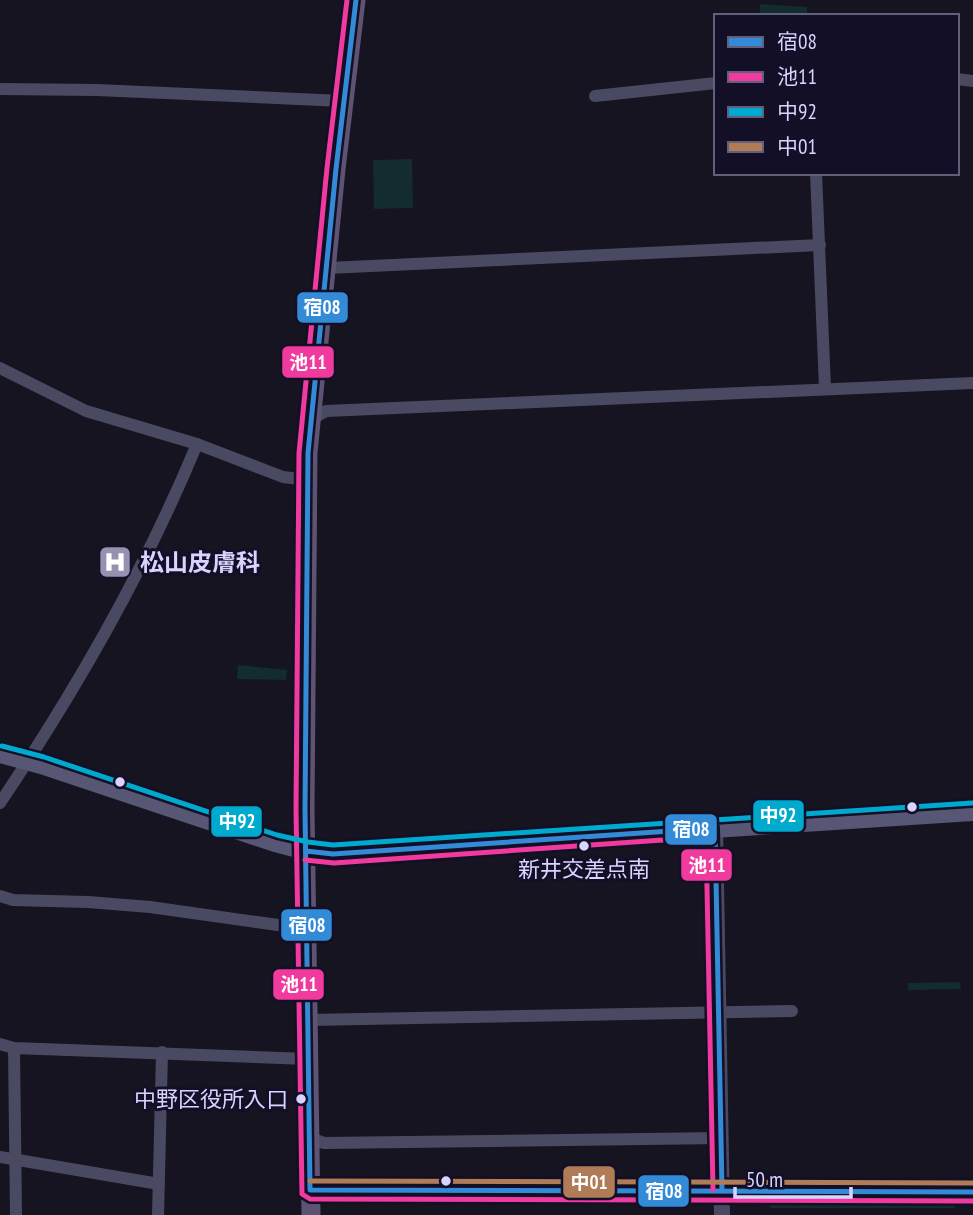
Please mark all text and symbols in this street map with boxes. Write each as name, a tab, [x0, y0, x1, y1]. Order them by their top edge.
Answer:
legend	[714, 14, 959, 175]
text: 宿08	[777, 28, 817, 55]
text: 池11	[777, 63, 817, 90]
text: 中92	[777, 98, 817, 125]
text: 中01	[777, 133, 817, 160]
line badge: 宿08	[296, 291, 349, 324]
text: 宿08	[303, 295, 341, 319]
line badge: 池11	[281, 345, 335, 379]
text: 池11	[289, 350, 327, 374]
hospital icon: 松山皮膚科	[96, 543, 134, 581]
place label: 松山皮膚科	[140, 547, 260, 578]
unlabelled marker	[113, 775, 127, 789]
line badge: 中92	[752, 799, 805, 833]
unlabelled marker	[905, 800, 919, 814]
text: 中92	[759, 803, 797, 827]
line badge: 中92	[210, 805, 263, 838]
text: 中92	[218, 809, 256, 833]
line badge: 宿08	[664, 813, 718, 846]
text: 宿08	[672, 817, 710, 841]
marker: 新井交差点南	[577, 839, 591, 853]
line badge: 池11	[680, 848, 733, 882]
text: 池11	[688, 853, 726, 877]
place label: 新井交差点南	[518, 855, 650, 883]
line badge: 宿08	[280, 908, 333, 942]
text: 宿08	[288, 913, 326, 937]
line badge: 池11	[272, 968, 325, 1001]
text: 池11	[280, 972, 318, 996]
place label: 中野区役所入口	[134, 1085, 288, 1113]
marker: 中野区役所入口	[294, 1092, 308, 1106]
scale bar	[735, 1156, 850, 1200]
line badge: 中01	[562, 1165, 616, 1199]
text: 50 m	[746, 1166, 783, 1193]
text: 中01	[570, 1170, 608, 1194]
unlabelled marker	[439, 1174, 453, 1188]
line badge: 宿08	[637, 1174, 690, 1208]
text: 宿08	[645, 1179, 683, 1203]

